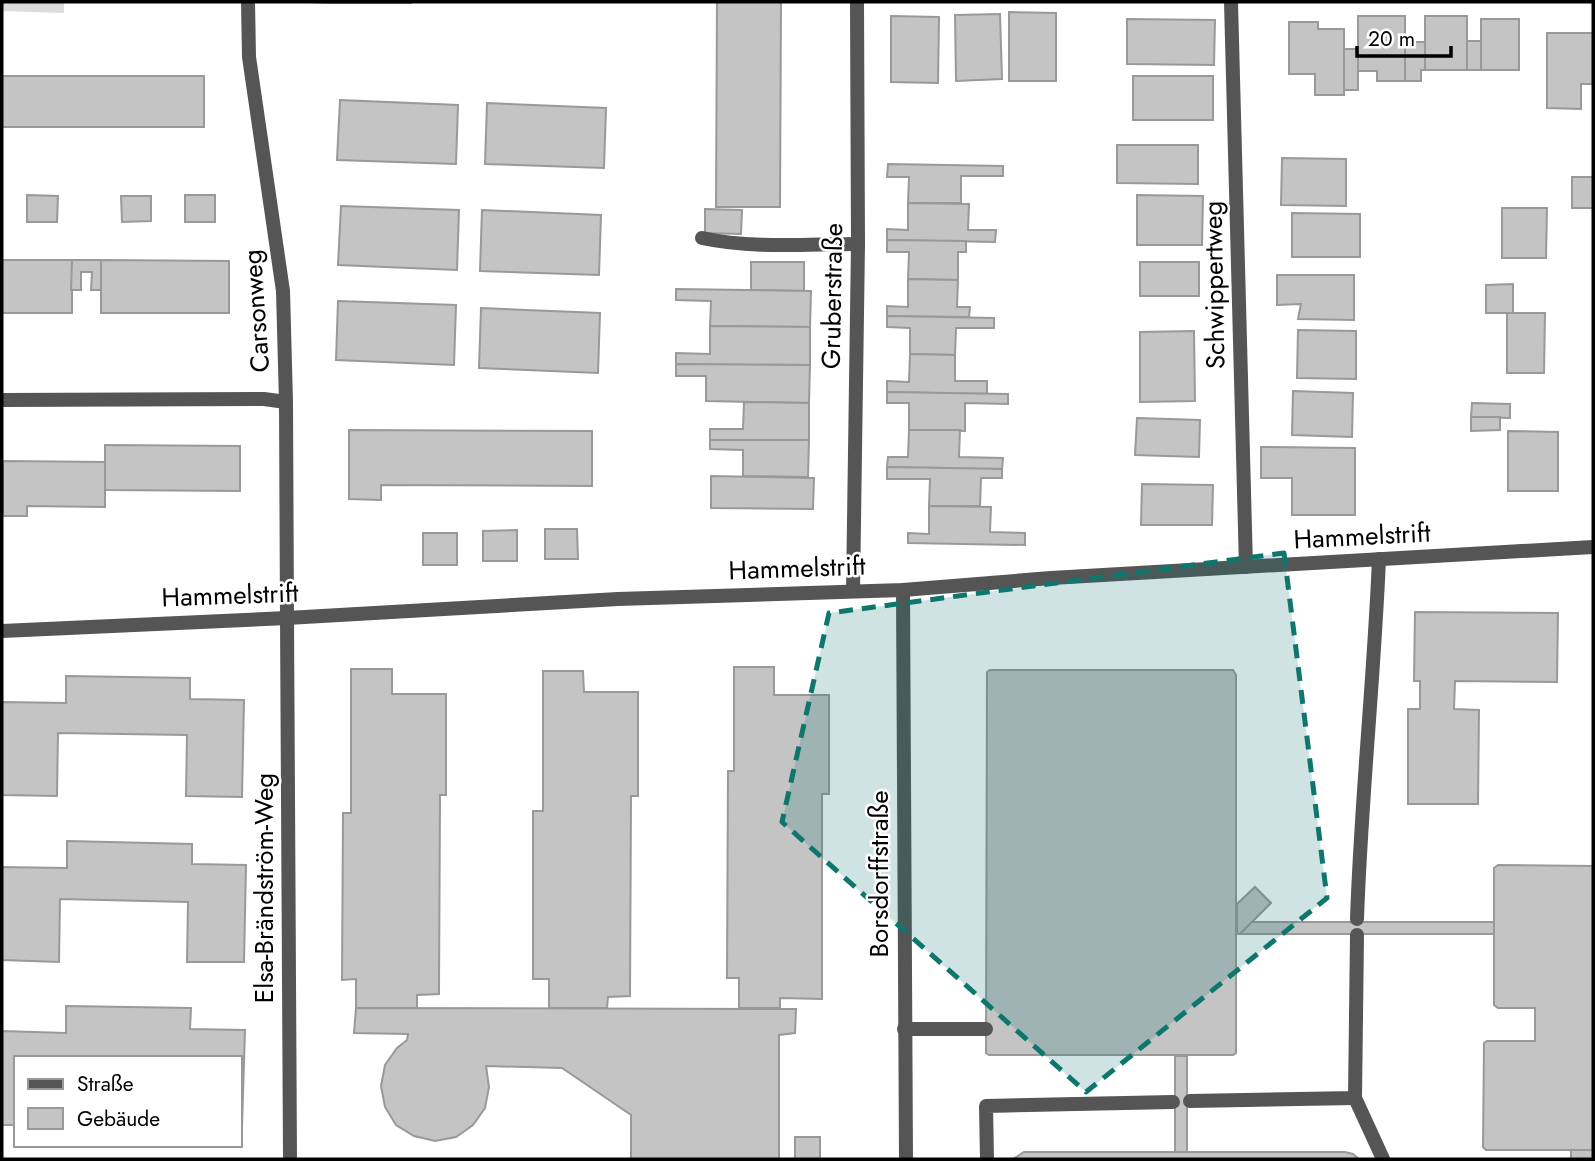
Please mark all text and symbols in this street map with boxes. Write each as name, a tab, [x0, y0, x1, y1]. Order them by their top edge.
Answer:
scale bar	[1357, 14, 1452, 58]
text: 20 m	[1368, 24, 1415, 54]
street label: Schwippertweg	[1194, 201, 1234, 369]
street label: Gruberstraße	[812, 223, 852, 369]
street label: Carsonweg	[233, 248, 279, 374]
street label: Hammelstrift	[1293, 513, 1432, 559]
street label: Hammelstrift	[728, 547, 867, 589]
street label: Hammelstrift	[161, 574, 300, 616]
street label: Elsa-Brändström-Weg	[245, 773, 283, 1003]
street label: Borsdorffstraße	[860, 790, 898, 958]
legend	[14, 1056, 242, 1147]
text: Straße	[77, 1069, 134, 1099]
text: Gebäude	[77, 1104, 160, 1134]

